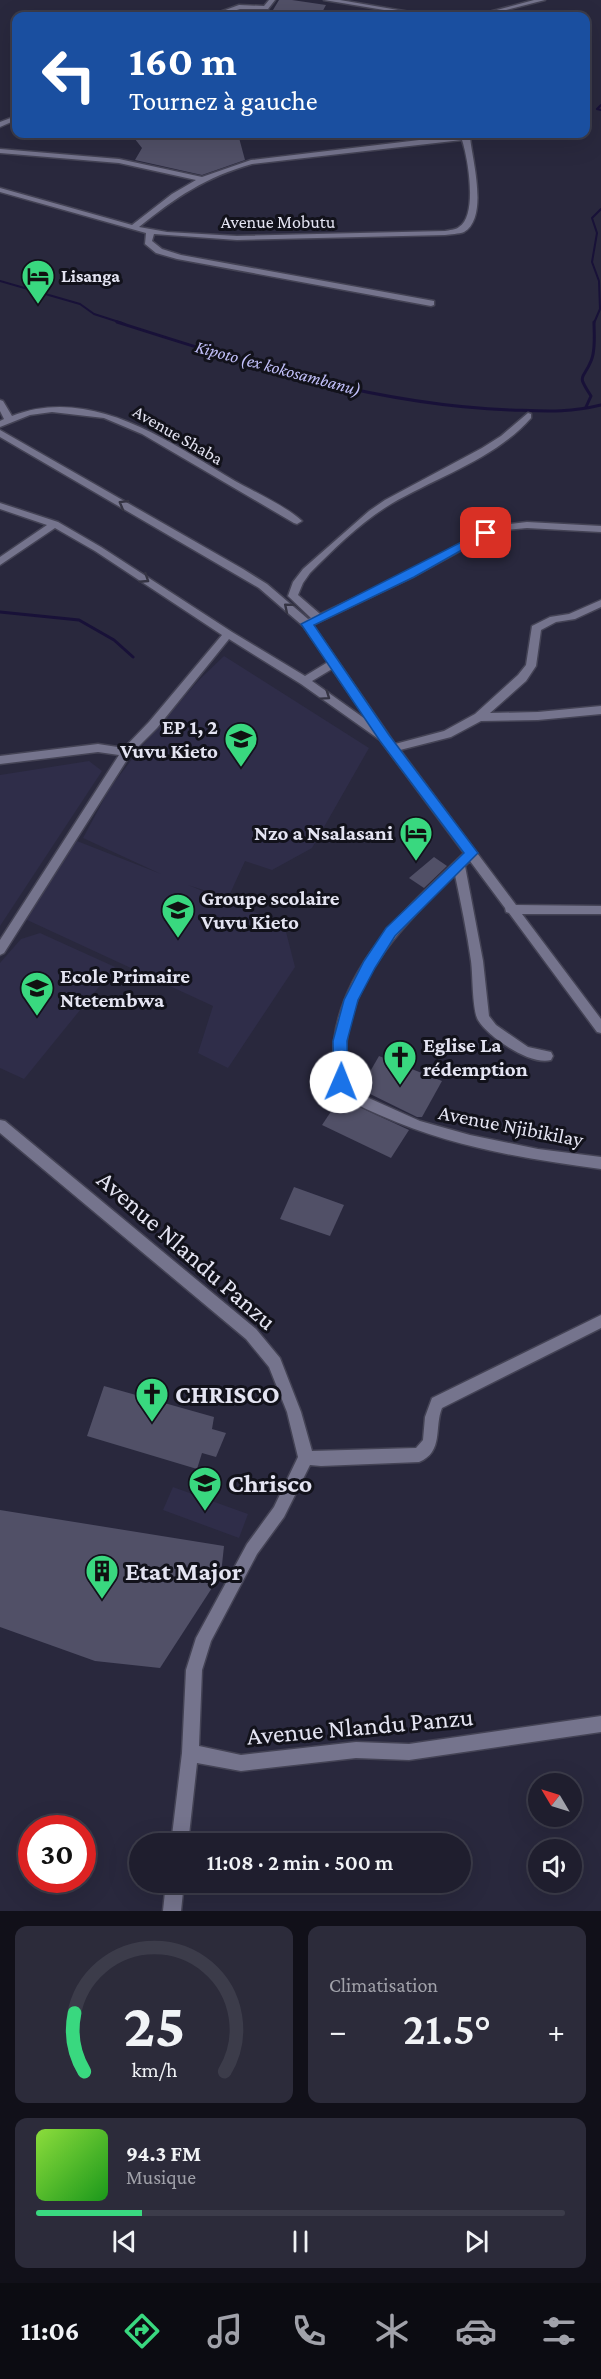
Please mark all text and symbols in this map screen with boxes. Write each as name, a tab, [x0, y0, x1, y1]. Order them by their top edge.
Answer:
icon: left	[30, 36, 108, 114]
text: 160 m	[129, 37, 237, 84]
text: Tournez à gauche	[129, 86, 318, 116]
street label: Avenue Mobutu	[221, 212, 336, 232]
hotel icon: Lisanga	[20, 258, 56, 305]
place label: Lisanga	[61, 266, 120, 286]
water label: Kipoto (ex kokosambanu)	[193, 336, 363, 401]
street label: Avenue Shaba	[130, 401, 226, 469]
one-way arrow	[119, 500, 129, 511]
pin	[460, 507, 511, 558]
icon: arrive	[469, 516, 502, 549]
one-way arrow	[139, 571, 149, 583]
one-way arrow	[284, 603, 295, 614]
one-way arrow	[320, 689, 331, 700]
place label: EP 1, 2 Vuvu Kieto	[119, 715, 218, 763]
school or university icon: EP 1, 2 Vuvu Kieto	[223, 721, 259, 768]
hotel icon: Nzo a Nsalasani	[398, 815, 434, 862]
place label: Nzo a Nsalasani	[254, 821, 393, 845]
place label: Groupe scolaire Vuvu Kieto	[200, 886, 340, 934]
school or university icon: Groupe scolaire Vuvu Kieto	[160, 892, 196, 939]
place label: Ecole Primaire Ntetembwa	[60, 964, 190, 1012]
school or university icon: Ecole Primaire Ntetembwa	[19, 970, 55, 1017]
place label: Eglise La rédemption	[423, 1033, 528, 1081]
church icon: Eglise La rédemption	[382, 1039, 418, 1086]
position arrow	[309, 1050, 373, 1114]
street label: Avenue Njibikilay	[437, 1100, 586, 1152]
street label: Avenue Nlandu Panzu	[91, 1165, 282, 1336]
church icon: CHRISCO	[134, 1376, 170, 1423]
place label: CHRISCO	[175, 1380, 280, 1409]
school or university icon: Chrisco	[187, 1465, 223, 1512]
place label: Chrisco	[228, 1469, 312, 1498]
building icon: Etat Major	[84, 1553, 120, 1600]
place label: Etat Major	[125, 1557, 243, 1586]
street label: Avenue Nlandu Panzu	[246, 1702, 475, 1751]
north arrow	[528, 1773, 582, 1827]
map controls	[528, 1773, 582, 1893]
speed limit sign: 30	[18, 1815, 96, 1893]
button: sound	[528, 1839, 582, 1893]
text: 11:08 · 2 min · 500 m	[207, 1850, 393, 1875]
text: Climatisation	[329, 1974, 438, 1996]
text: 25	[123, 1990, 185, 2059]
text: 21.5°	[403, 2004, 491, 2054]
text: −	[329, 2012, 346, 2049]
text: +	[548, 2012, 565, 2049]
text: km/h	[131, 2058, 178, 2082]
text: 94.3 FM	[126, 2141, 201, 2166]
text: Musique	[126, 2166, 196, 2188]
icon: previous	[108, 2225, 141, 2258]
icon: pause	[284, 2225, 317, 2258]
icon: next	[460, 2225, 493, 2258]
icon: directions	[121, 2310, 163, 2352]
icon: music	[204, 2310, 246, 2352]
icon: phone	[288, 2310, 330, 2352]
icon: climate	[371, 2310, 413, 2352]
icon: car	[455, 2310, 497, 2352]
icon: filters	[538, 2310, 580, 2352]
text: 11:06	[21, 2316, 80, 2346]

